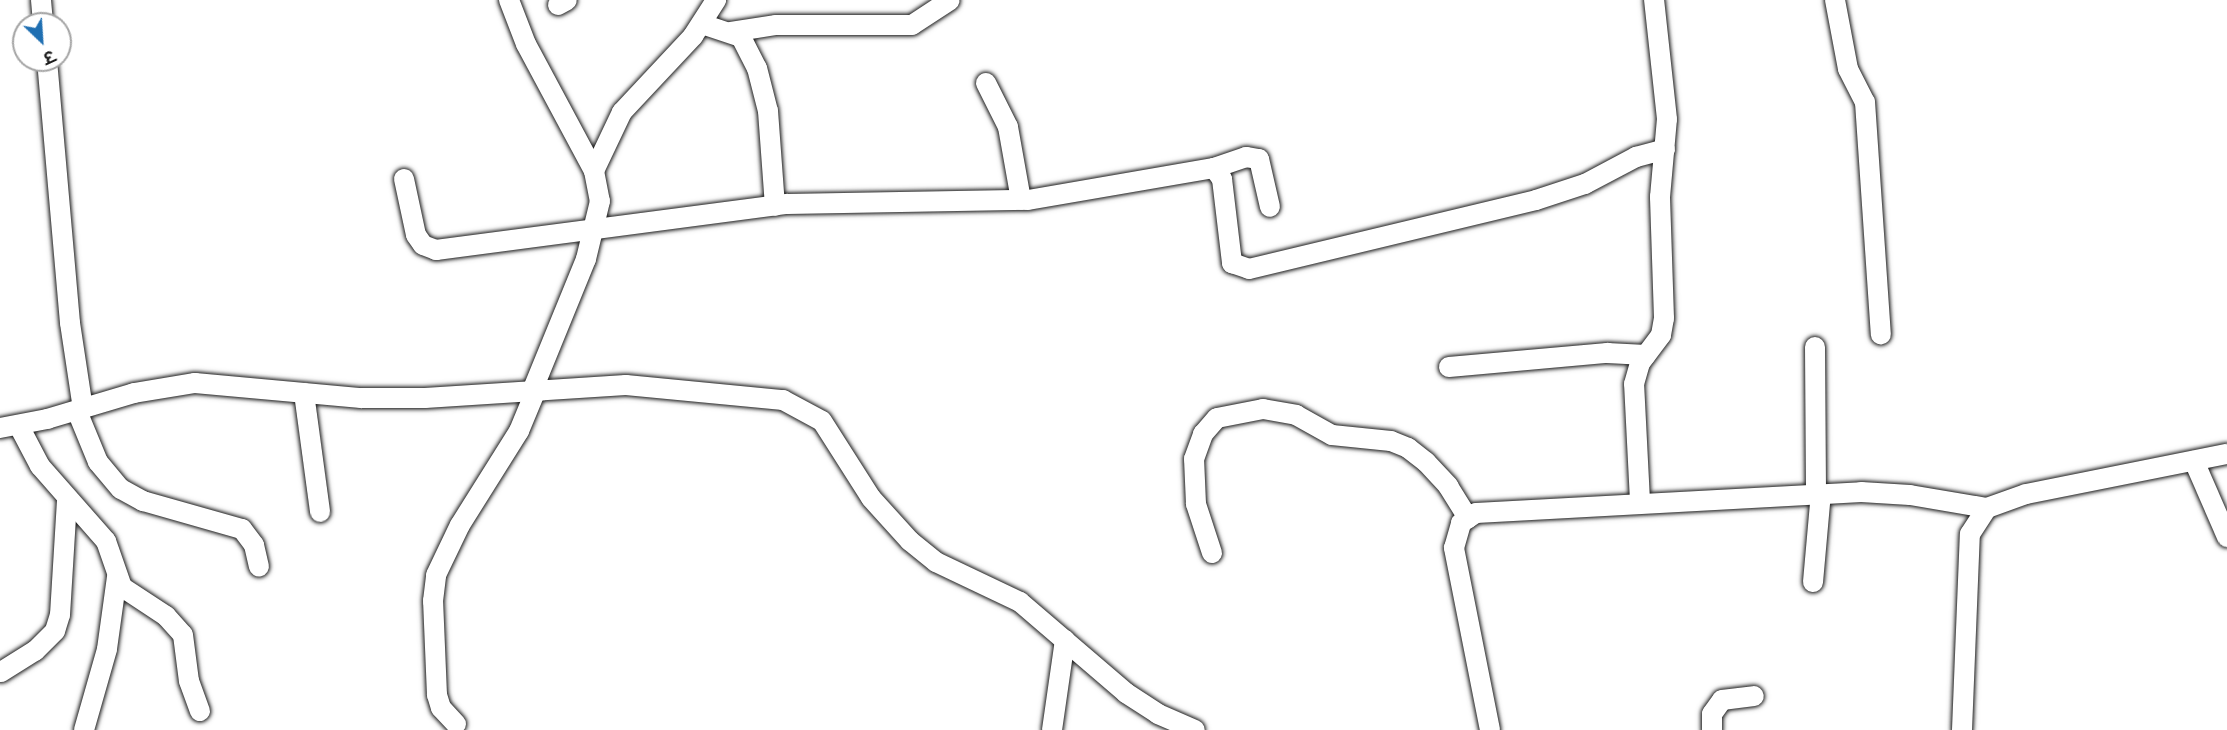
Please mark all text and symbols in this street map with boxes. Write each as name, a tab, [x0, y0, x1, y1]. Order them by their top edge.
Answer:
north arrow	[12, 12, 72, 72]
text: उ	[40, 45, 58, 68]

